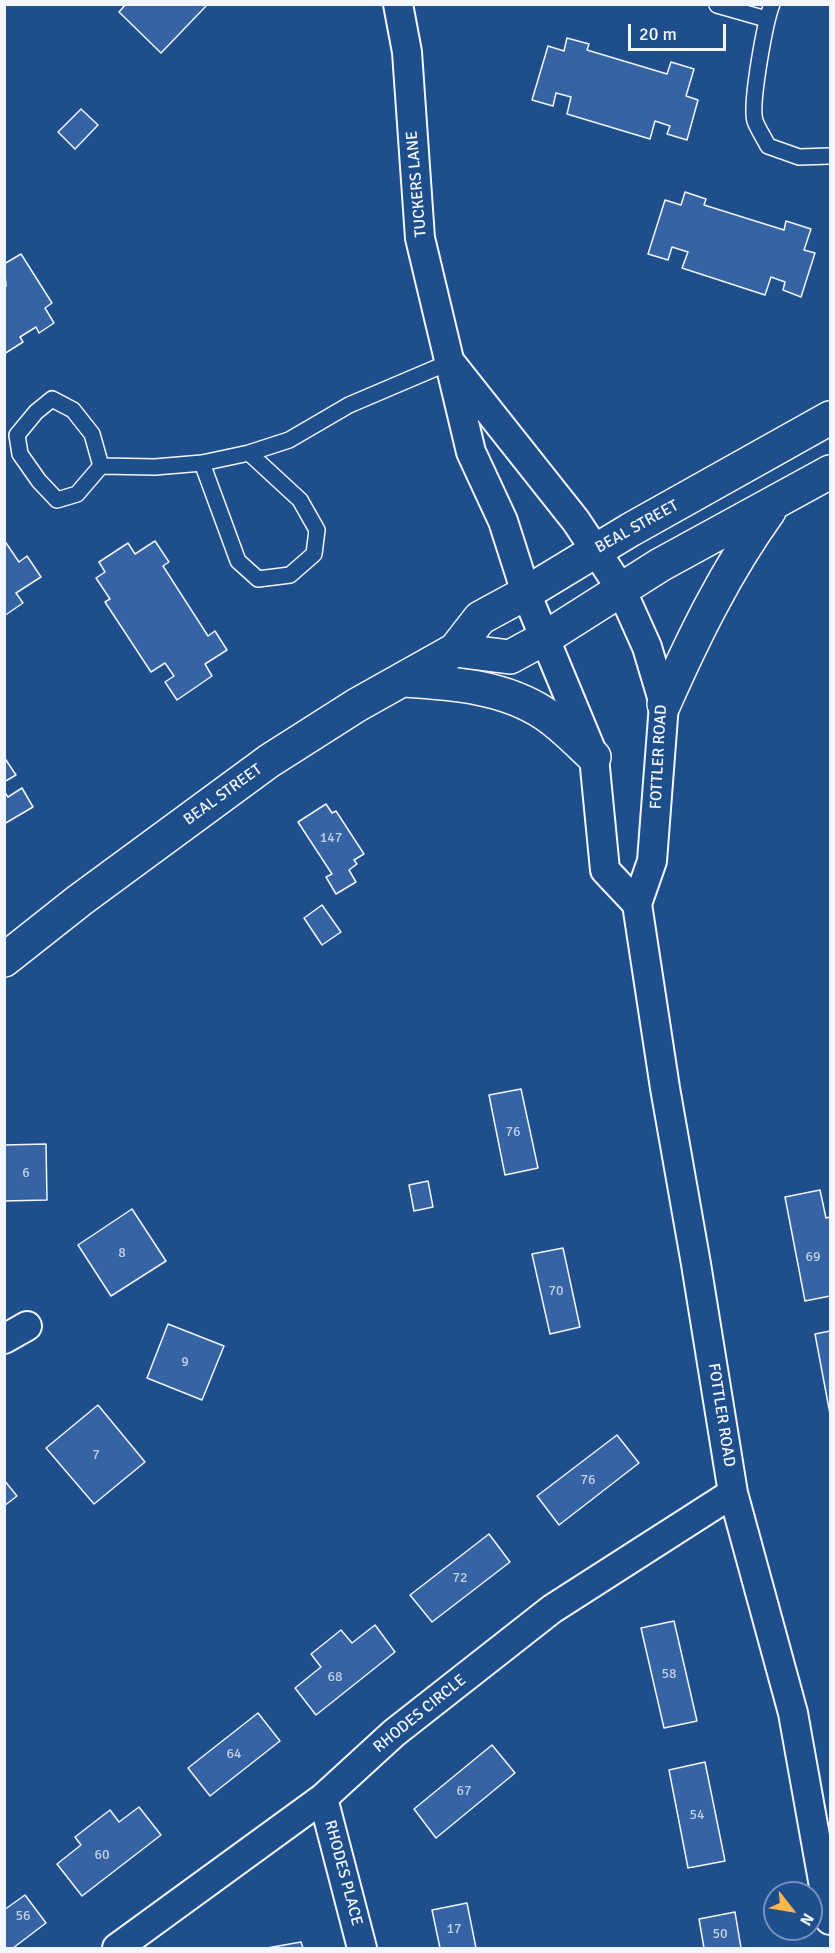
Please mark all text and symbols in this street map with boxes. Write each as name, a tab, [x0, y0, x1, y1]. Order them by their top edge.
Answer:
scale bar	[631, 12, 728, 50]
text: 20 m	[639, 23, 677, 45]
street label: TUCKERS LANE	[403, 130, 431, 238]
street label: BEAL STREET	[592, 496, 682, 558]
street label: FOTTLER ROAD	[647, 704, 671, 810]
street label: BEAL STREET	[180, 760, 266, 830]
house number: 147	[320, 830, 342, 846]
house number: 76	[505, 1124, 521, 1140]
house number: 6	[22, 1165, 30, 1181]
house number: 8	[118, 1245, 126, 1261]
house number: 69	[805, 1249, 821, 1265]
house number: 70	[548, 1283, 564, 1299]
house number: 9	[181, 1354, 189, 1370]
street label: FOTTLER ROAD	[703, 1362, 739, 1468]
house number: 7	[92, 1447, 100, 1463]
house number: 76	[580, 1472, 596, 1488]
house number: 72	[452, 1570, 468, 1586]
house number: 58	[661, 1666, 677, 1682]
house number: 68	[327, 1669, 343, 1685]
street label: RHODES CIRCLE	[370, 1671, 470, 1757]
house number: 64	[226, 1746, 242, 1762]
house number: 67	[456, 1783, 472, 1799]
house number: 54	[689, 1807, 705, 1823]
street label: RHODES PLACE	[320, 1818, 366, 1928]
house number: 60	[94, 1847, 110, 1863]
north arrow	[763, 1881, 823, 1941]
house number: 56	[15, 1908, 31, 1924]
text: N	[795, 1909, 818, 1929]
house number: 17	[446, 1921, 462, 1937]
house number: 50	[712, 1926, 728, 1942]

